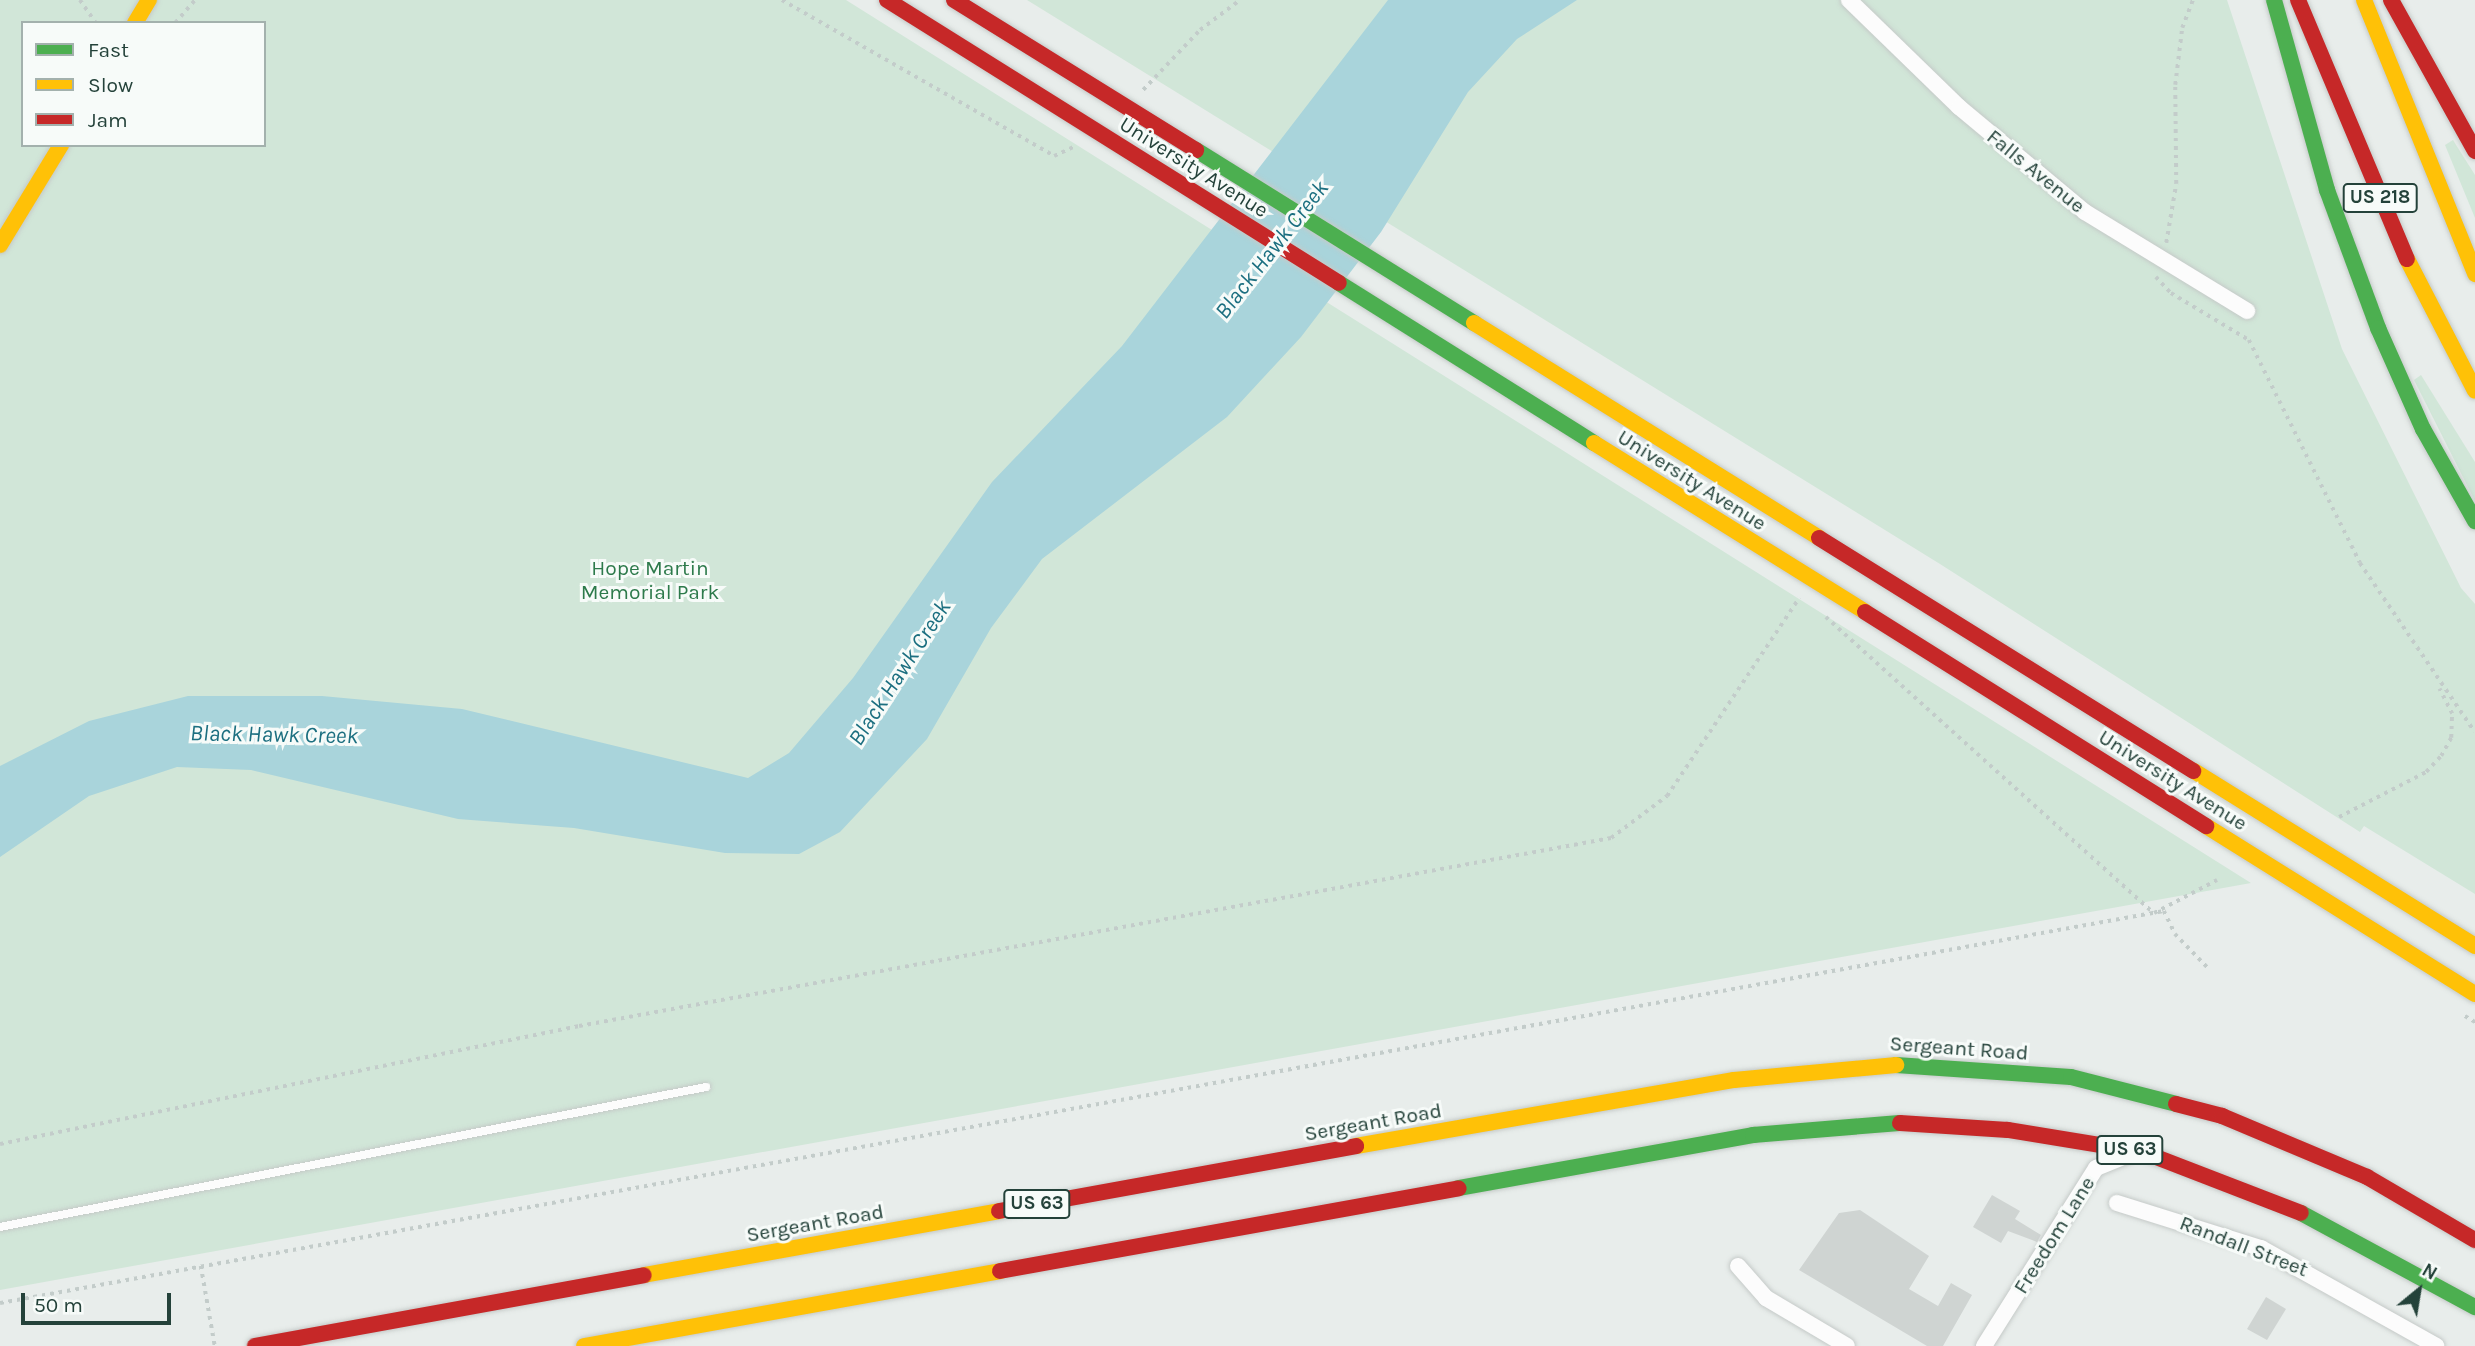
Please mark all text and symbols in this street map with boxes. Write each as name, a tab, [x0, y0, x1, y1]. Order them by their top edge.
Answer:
legend	[21, 21, 266, 147]
text: Fast	[88, 38, 129, 62]
text: Slow	[88, 73, 133, 97]
text: Jam	[88, 108, 128, 132]
street label: University Avenue	[1115, 111, 1273, 223]
street label: Falls Avenue	[1982, 124, 2090, 218]
water label: Black Hawk Creek	[1209, 175, 1335, 325]
road number: US 218	[2342, 182, 2418, 214]
street label: University Avenue	[1613, 424, 1771, 536]
park label: Hope Martin Memorial Park	[581, 555, 719, 605]
water label: Black Hawk Creek	[843, 595, 957, 751]
water label: Black Hawk Creek	[190, 720, 358, 750]
street label: University Avenue	[2094, 724, 2252, 836]
street label: Sergeant Road	[1889, 1031, 2029, 1065]
street label: Sergeant Road	[1302, 1098, 1444, 1146]
road number: US 63	[2095, 1134, 2165, 1166]
street label: Freedom Lane	[2008, 1172, 2100, 1298]
road number: US 63	[1002, 1188, 1072, 1220]
street label: Sergeant Road	[744, 1199, 886, 1247]
street label: Randall Street	[2176, 1210, 2312, 1282]
north arrow	[2384, 1255, 2454, 1325]
text: N	[2418, 1259, 2441, 1285]
scale bar	[24, 1280, 175, 1324]
text: 50 m	[34, 1293, 83, 1317]

